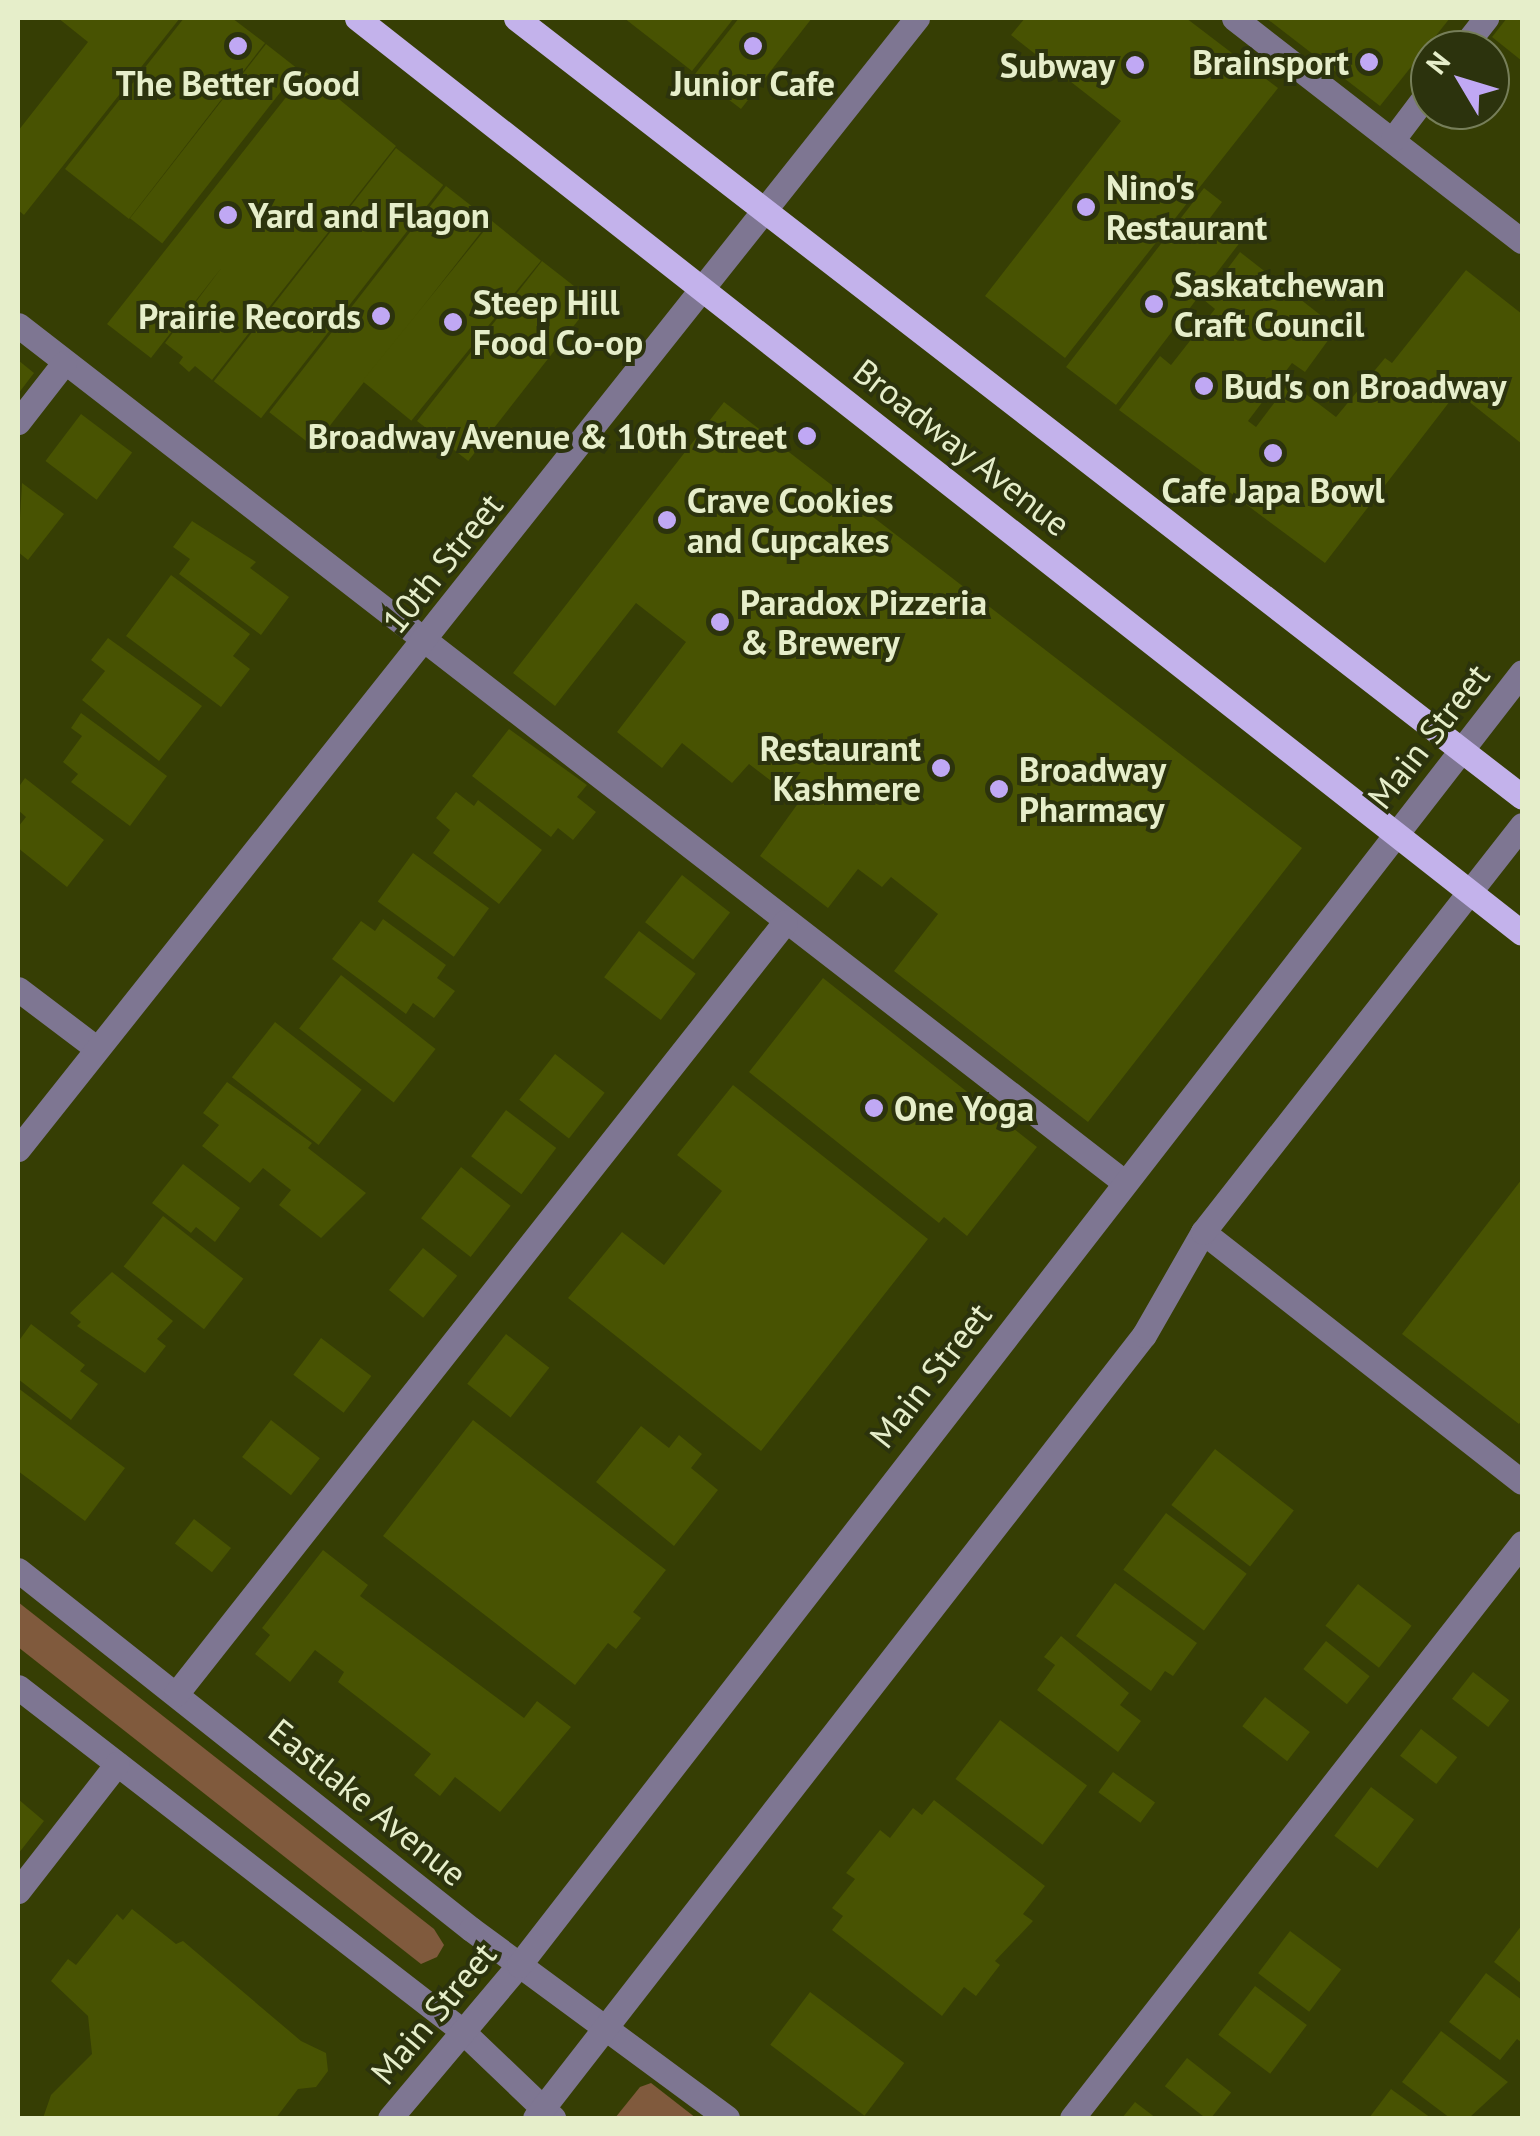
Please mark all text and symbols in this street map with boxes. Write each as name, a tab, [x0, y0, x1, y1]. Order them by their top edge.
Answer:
north arrow	[1410, 30, 1510, 130]
marker: The Better Good	[227, 35, 249, 57]
marker: Junior Cafe	[742, 35, 764, 57]
place label: Brainsport	[1192, 41, 1349, 83]
place label: Subway	[1000, 44, 1115, 86]
text: N	[1417, 44, 1458, 81]
marker: Brainsport	[1358, 51, 1380, 73]
marker: Subway	[1124, 54, 1146, 76]
place label: The Better Good	[116, 62, 360, 104]
place label: Junior Cafe	[671, 62, 835, 104]
place label: Nino's Restaurant	[1106, 166, 1267, 248]
place label: Yard and Flagon	[248, 194, 490, 236]
marker: Nino's Restaurant	[1075, 196, 1097, 218]
marker: Yard and Flagon	[217, 204, 239, 226]
place label: Saskatchewan Craft Council	[1174, 263, 1385, 345]
place label: Steep Hill Food Co-op	[473, 281, 643, 363]
marker: Saskatchewan Craft Council	[1143, 293, 1165, 315]
place label: Prairie Records	[138, 295, 361, 337]
marker: Prairie Records	[370, 305, 392, 327]
marker: Steep Hill Food Co-op	[442, 311, 464, 333]
street label: Broadway Avenue	[845, 349, 1079, 545]
place label: Bud's on Broadway	[1224, 365, 1506, 407]
marker: Bud's on Broadway	[1193, 375, 1215, 397]
place label: Broadway Avenue & 10th Street	[305, 415, 787, 457]
marker: Broadway Avenue & 10th Street	[796, 425, 818, 447]
marker: Cafe Japa Bowl	[1262, 442, 1284, 464]
place label: Cafe Japa Bowl	[1161, 469, 1385, 511]
place label: Crave Cookies and Cupcakes	[687, 479, 894, 561]
street label: 10th Street	[373, 485, 511, 641]
marker: Crave Cookies and Cupcakes	[656, 509, 678, 531]
place label: Paradox Pizzeria & Brewery	[740, 581, 988, 663]
marker: Paradox Pizzeria & Brewery	[709, 611, 731, 633]
street label: Main Street	[1358, 655, 1498, 817]
place label: Restaurant Kashmere	[760, 727, 921, 809]
place label: Broadway Pharmacy	[1019, 748, 1166, 830]
marker: Restaurant Kashmere	[930, 757, 952, 779]
marker: Broadway Pharmacy	[988, 778, 1010, 800]
place label: One Yoga	[894, 1087, 1035, 1129]
marker: One Yoga	[863, 1097, 885, 1119]
street label: Main Street	[860, 1294, 1000, 1456]
street label: Eastlake Avenue	[260, 1709, 476, 1895]
street label: Main Street	[362, 1934, 504, 2092]

